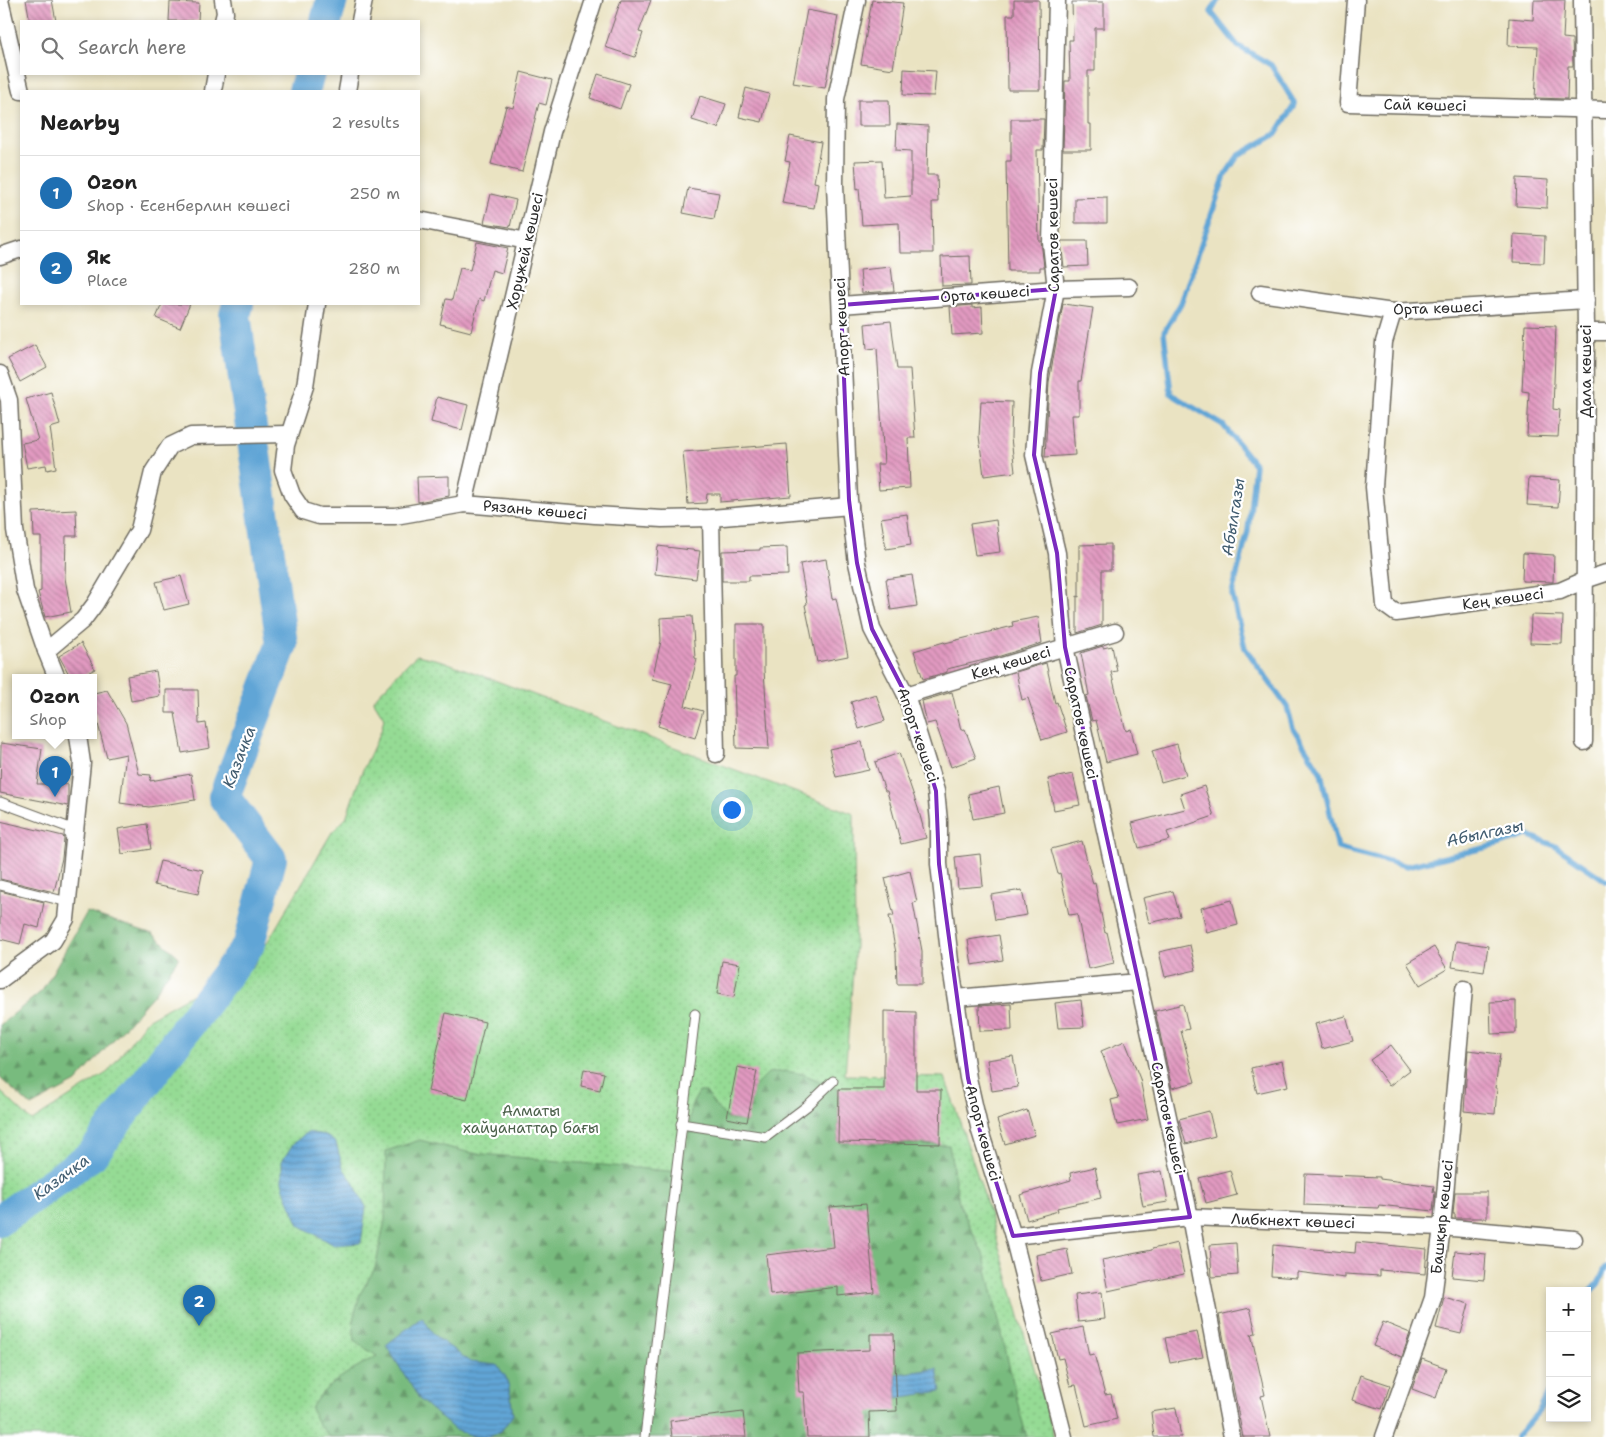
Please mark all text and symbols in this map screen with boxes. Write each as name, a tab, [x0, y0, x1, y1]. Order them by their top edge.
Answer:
search box	[20, 20, 420, 75]
icon: search	[38, 34, 66, 62]
text: Search here	[78, 35, 187, 60]
street label: Сай көшесі	[1383, 94, 1467, 116]
text: Nearby	[40, 109, 120, 137]
text: 2 results	[331, 112, 400, 133]
text: Ozon	[87, 170, 137, 195]
street label: Саратов көшесі	[1042, 178, 1064, 292]
text: 1	[52, 183, 60, 204]
text: 250 m	[349, 183, 400, 204]
street label: Хоружей көшесі	[502, 191, 548, 311]
text: Shop · Есенберлин көшесі	[87, 195, 290, 216]
text: Як	[87, 245, 111, 270]
text: 2	[50, 258, 62, 279]
text: 280 m	[348, 258, 400, 279]
text: Place	[87, 270, 128, 291]
street label: Апорт көшесі	[829, 277, 855, 377]
street label: Орта көшесі	[939, 281, 1031, 307]
street label: Орта көшесі	[1393, 296, 1483, 320]
street label: Дала көшесі	[1576, 324, 1596, 418]
water label: Абылгазы	[1217, 476, 1250, 557]
street label: Рязань көшесі	[482, 495, 588, 525]
street label: Кең көшесі	[1461, 583, 1545, 615]
street label: Кең көшесі	[969, 641, 1053, 685]
street label: Саратов көшесі	[1059, 665, 1103, 781]
popup	[12, 674, 97, 739]
text: Ozon	[29, 684, 80, 709]
street label: Апорт көшесі	[892, 685, 944, 785]
text: Shop	[29, 709, 67, 730]
water label: Казачка	[218, 723, 260, 791]
pin: 1	[39, 756, 71, 797]
your location	[719, 797, 745, 823]
water label: Абылгазы	[1445, 815, 1526, 851]
street label: Саратов көшесі	[1146, 1060, 1190, 1176]
street label: Апорт көшесі	[961, 1083, 1005, 1183]
park label: Алматы хайуанаттар бағы	[463, 1101, 599, 1138]
water label: Казачка	[29, 1150, 93, 1204]
street label: Башқыр көшесі	[1426, 1159, 1458, 1275]
street label: Либкнехт көшесі	[1230, 1209, 1356, 1233]
pin: 2	[183, 1285, 215, 1326]
map controls	[1546, 1287, 1591, 1422]
button: +	[1546, 1287, 1591, 1332]
button: −	[1546, 1332, 1591, 1377]
button: layers	[1546, 1377, 1591, 1422]

